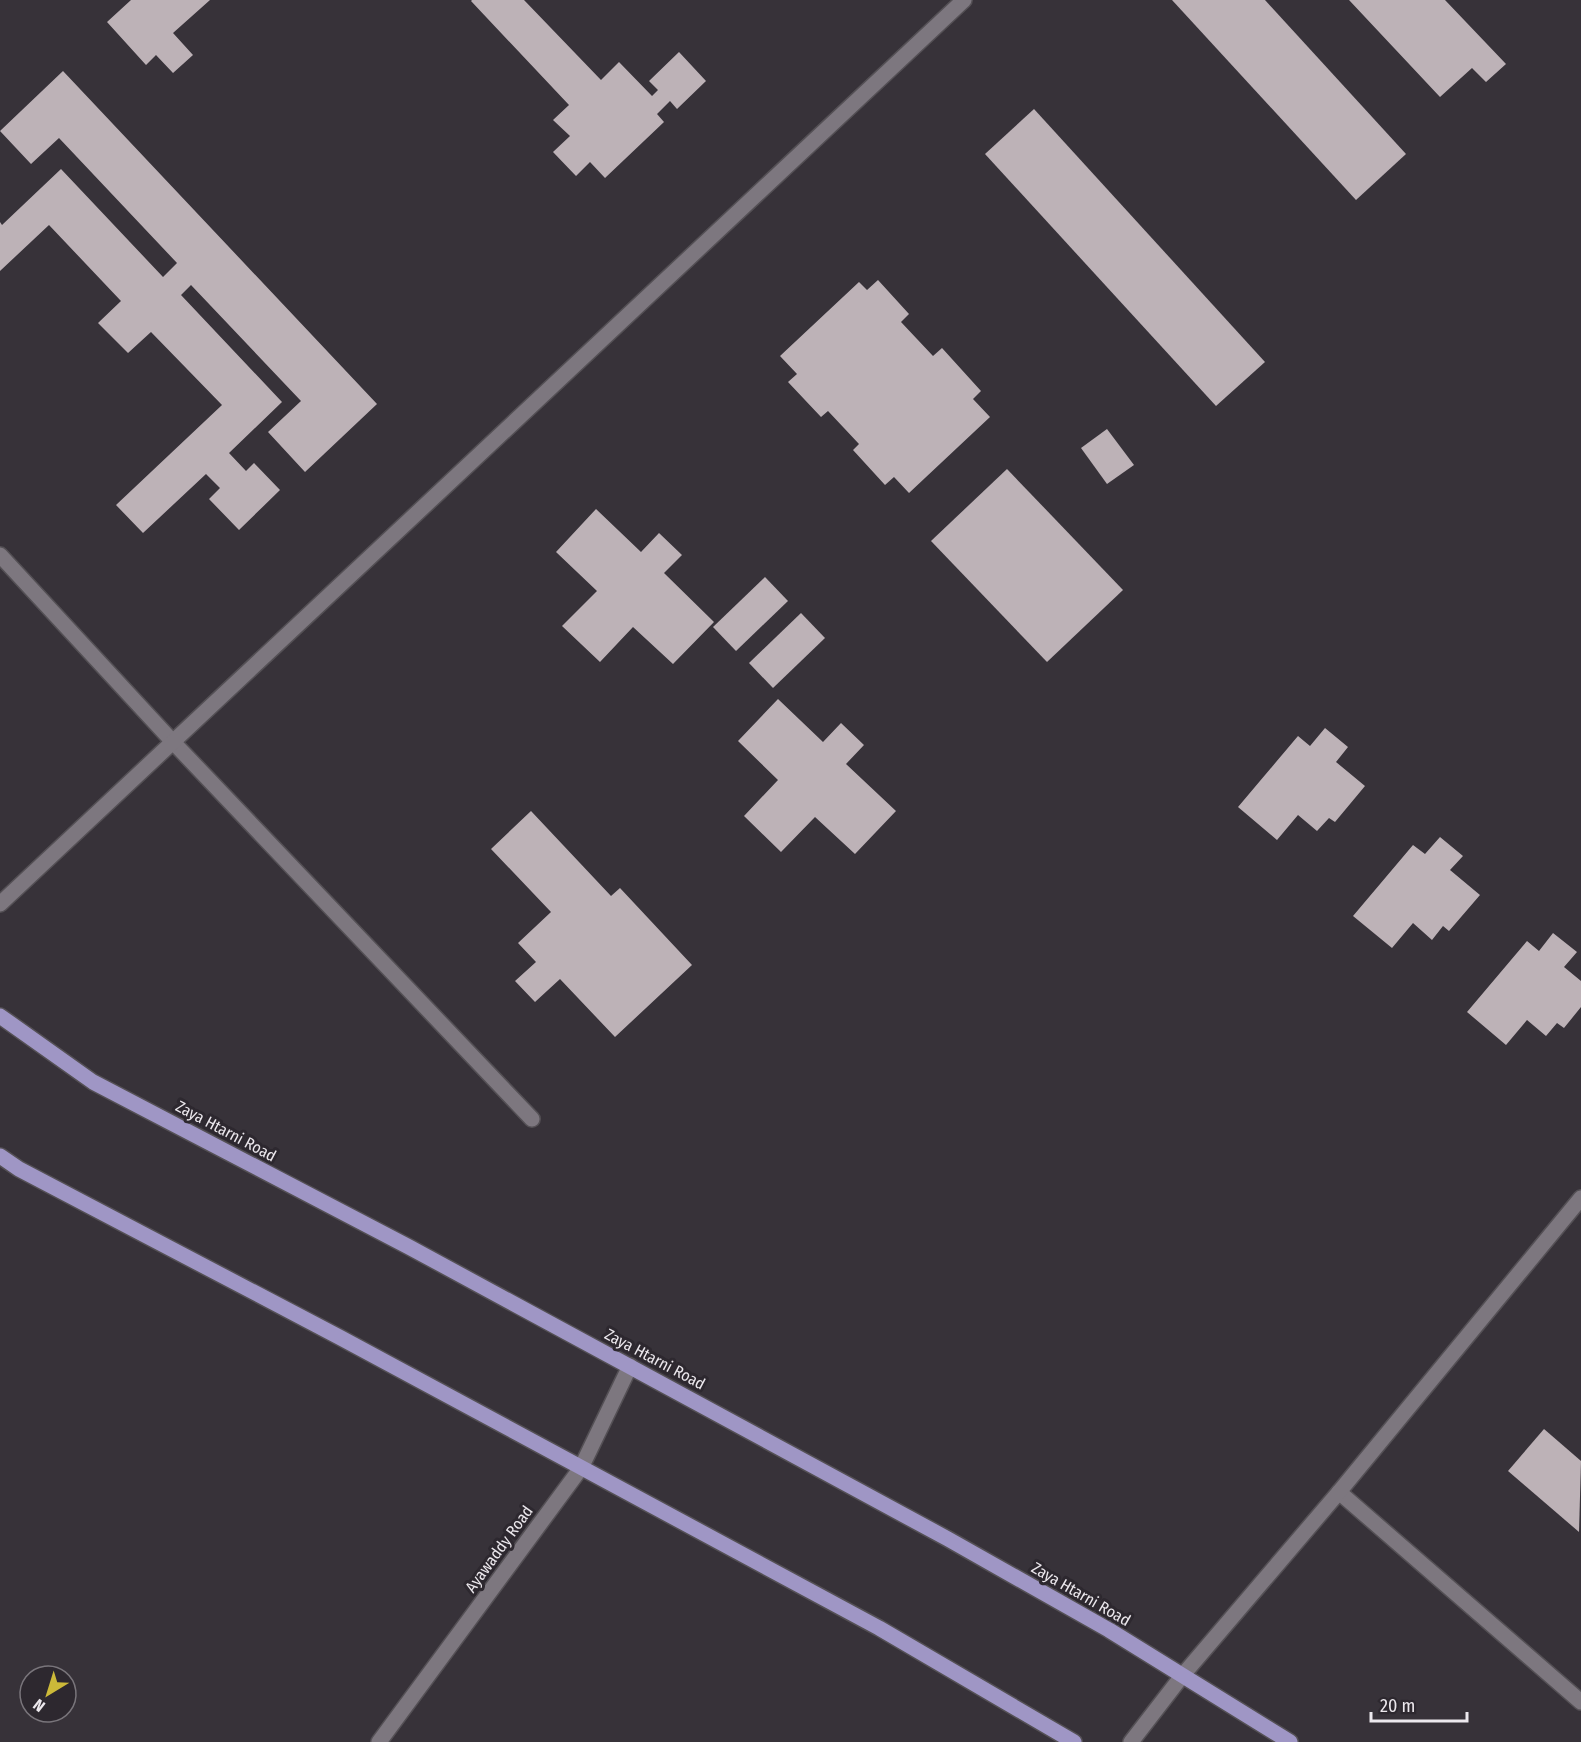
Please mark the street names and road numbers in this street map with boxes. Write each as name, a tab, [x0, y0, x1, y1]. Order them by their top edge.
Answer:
street label: Zaya Htarni Road	[173, 1097, 279, 1165]
street label: Zaya Htarni Road	[602, 1325, 708, 1393]
street label: Ayawaddy Road	[461, 1502, 537, 1596]
street label: Zaya Htarni Road	[1028, 1558, 1134, 1630]

